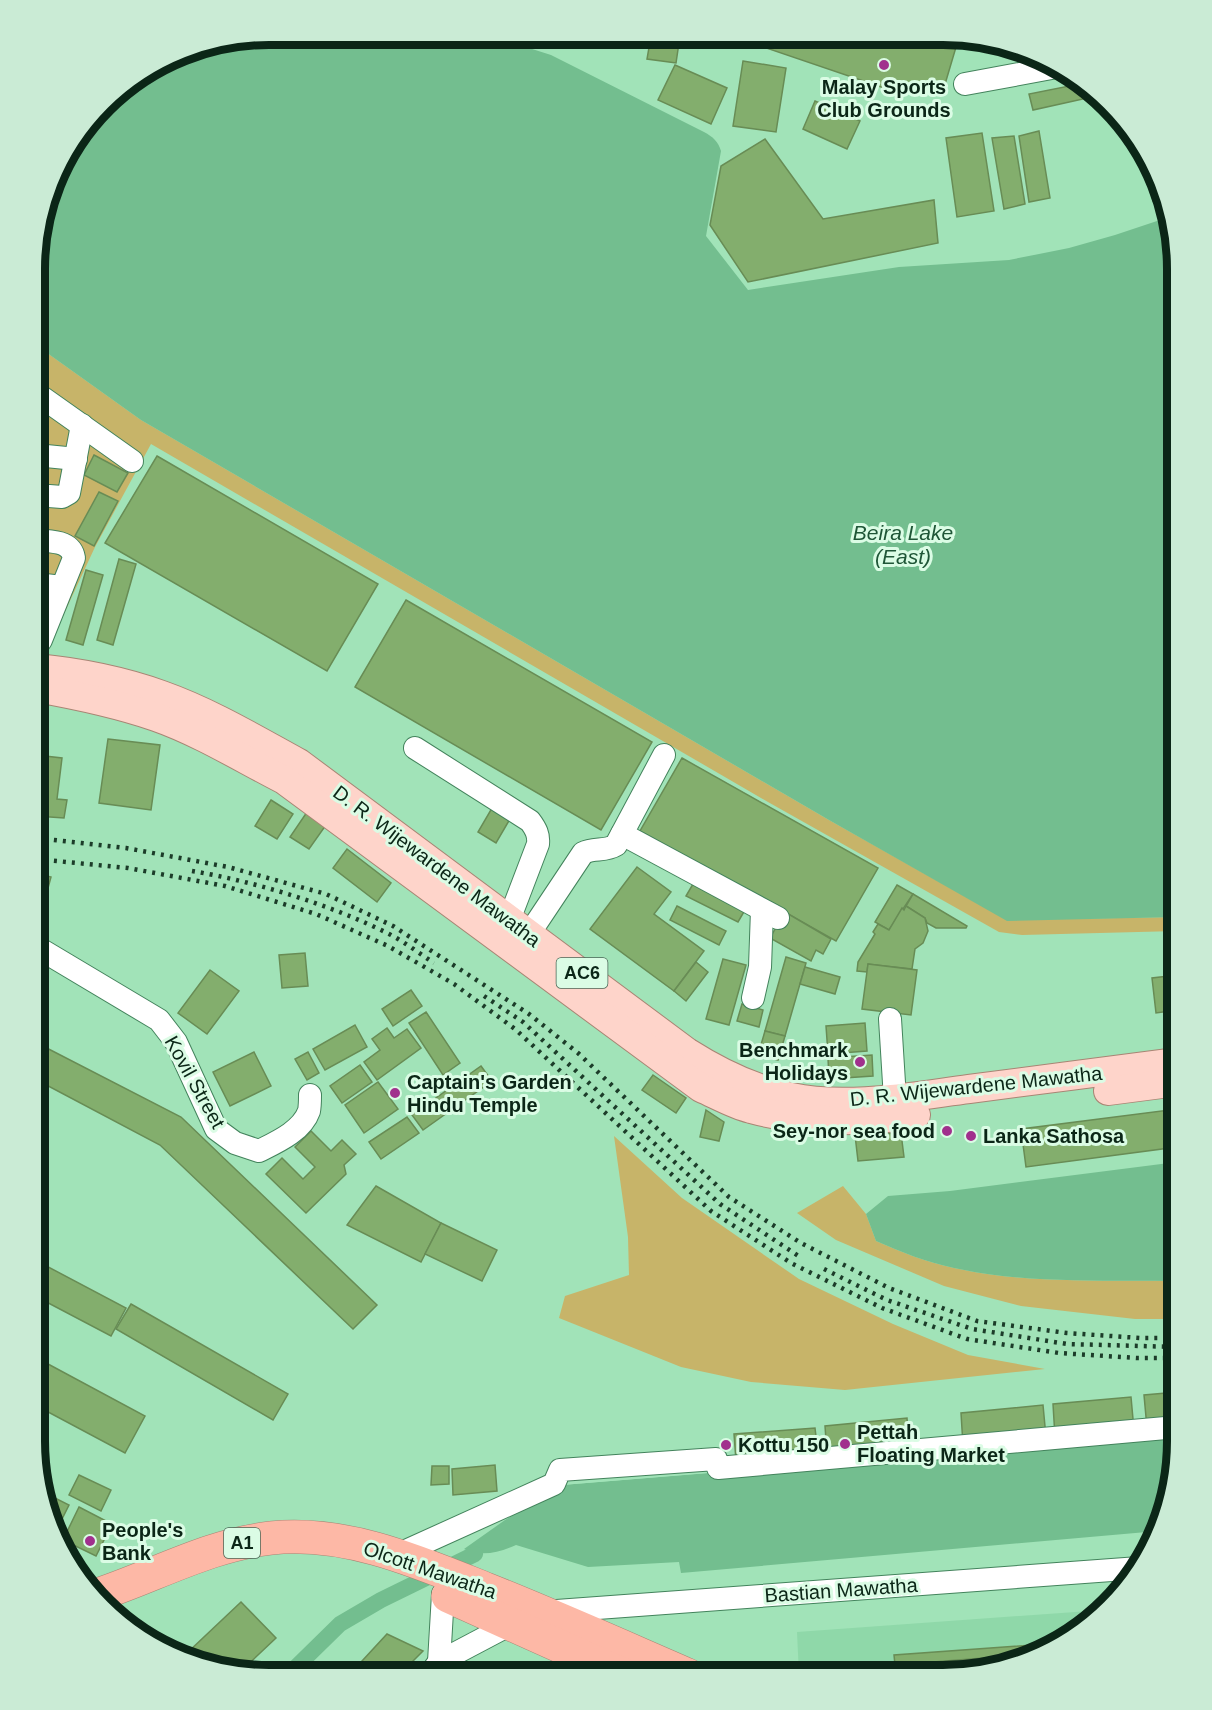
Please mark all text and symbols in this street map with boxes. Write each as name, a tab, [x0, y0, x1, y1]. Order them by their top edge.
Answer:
marker: Malay Sports Club Grounds	[877, 58, 891, 72]
place label: Malay Sports Club Grounds	[817, 76, 951, 121]
water label: Beira Lake (East)	[853, 521, 953, 568]
street label: D. R. Wijewardene Mawatha	[329, 781, 546, 952]
road number: AC6	[556, 958, 608, 988]
street label: Kovil Street	[161, 1032, 230, 1132]
place label: Benchmark Holidays	[739, 1039, 849, 1084]
marker: Benchmark Holidays	[853, 1055, 867, 1069]
street label: D. R. Wijewardene Mawatha	[849, 1062, 1104, 1110]
place label: Captain's Garden Hindu Temple	[407, 1071, 572, 1116]
marker: Captain's Garden Hindu Temple	[388, 1086, 402, 1100]
place label: Sey-nor sea food	[773, 1120, 935, 1142]
marker: Sey-nor sea food	[940, 1124, 954, 1138]
place label: Lanka Sathosa	[983, 1125, 1125, 1147]
marker: Lanka Sathosa	[964, 1129, 978, 1143]
place label: Pettah Floating Market	[857, 1421, 1005, 1466]
place label: Kottu 150	[738, 1434, 829, 1456]
marker: Pettah Floating Market	[838, 1437, 852, 1451]
marker: Kottu 150	[719, 1438, 733, 1452]
place label: People's Bank	[102, 1519, 183, 1564]
road number: A1	[224, 1528, 260, 1558]
marker: People's Bank	[83, 1534, 97, 1548]
street label: Olcott Mawatha	[361, 1537, 500, 1603]
street label: Bastian Mawatha	[764, 1574, 919, 1606]

